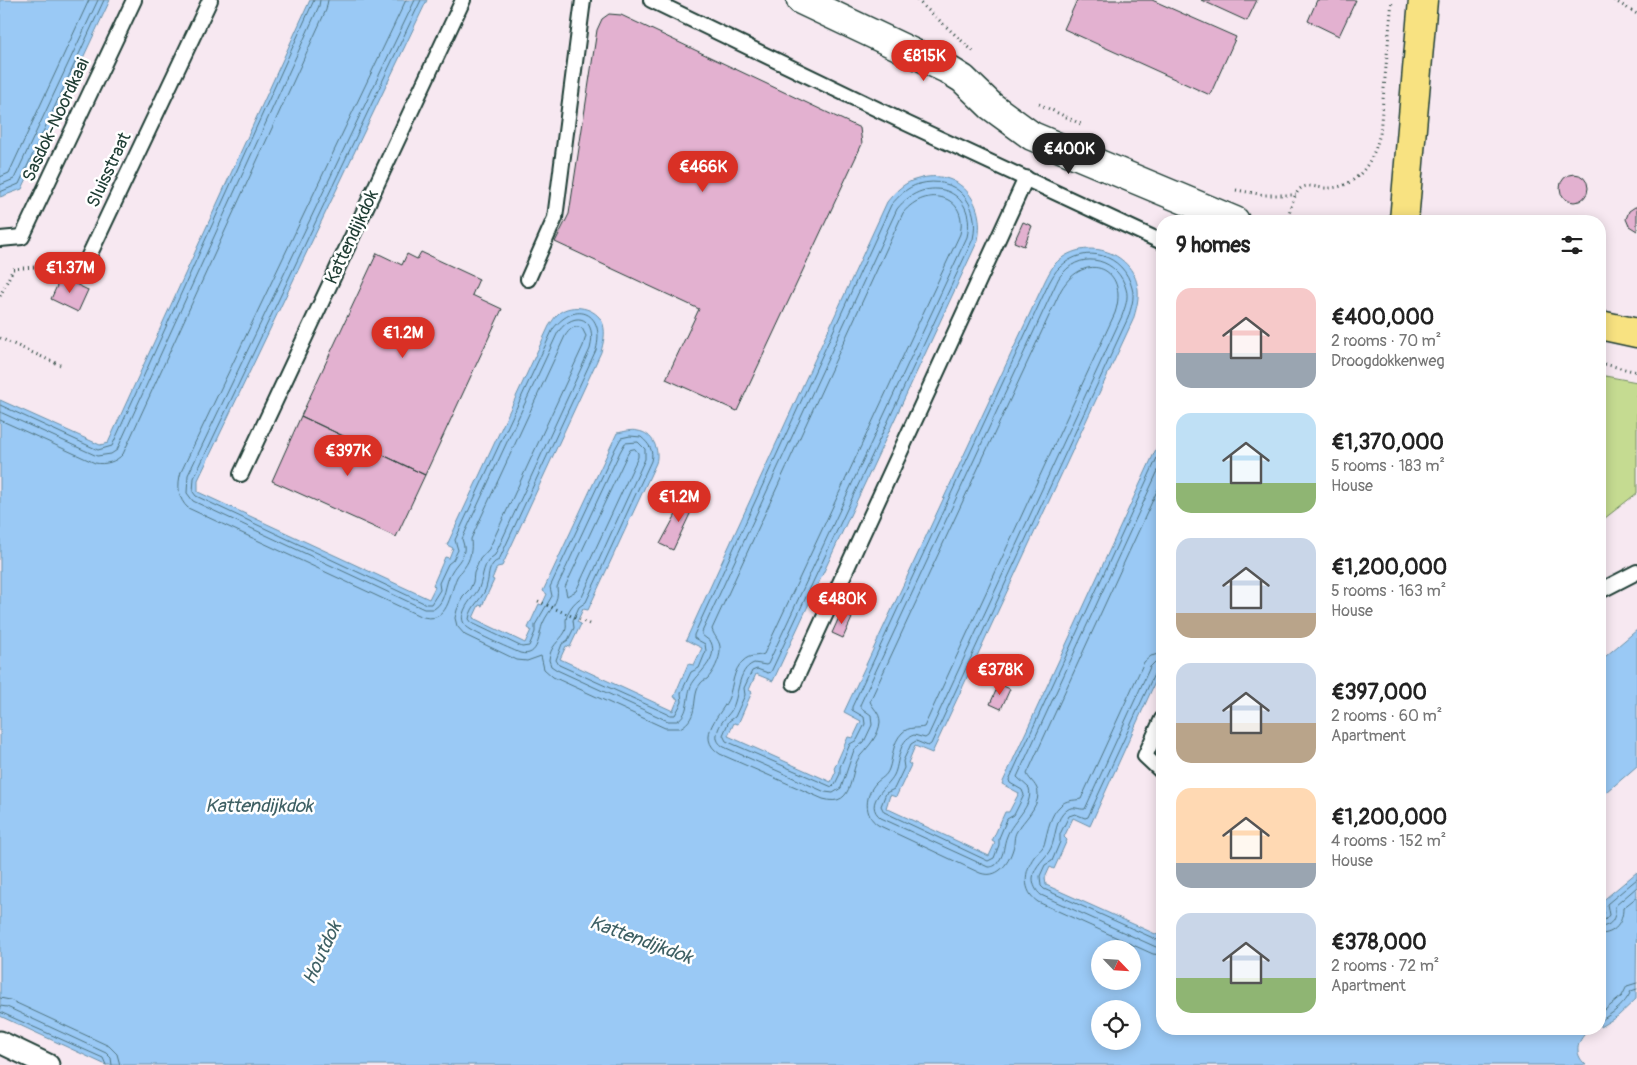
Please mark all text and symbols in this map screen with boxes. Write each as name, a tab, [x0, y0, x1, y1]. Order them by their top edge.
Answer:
pin: €815K	[889, 39, 959, 82]
text: €815K	[902, 46, 946, 66]
street label: Sasdok-Noordkaai	[17, 54, 95, 186]
street label: Sluisstraat	[82, 128, 137, 211]
pin: €400K	[1034, 132, 1104, 175]
text: €400K	[1043, 139, 1095, 159]
pin: €466K	[668, 150, 738, 193]
text: €466K	[679, 157, 727, 177]
street label: Kattendijkdok	[320, 186, 384, 288]
icon: filters	[1558, 231, 1586, 259]
text: 9 homes	[1176, 232, 1250, 259]
pin: €1.37M	[29, 252, 111, 294]
text: €1.37M	[45, 258, 95, 278]
text: €400,000	[1331, 304, 1434, 331]
icon: home	[1216, 308, 1276, 368]
pin: €1.2M	[368, 316, 438, 359]
text: €1.2M	[383, 323, 423, 343]
text: 2 rooms · 70 m²	[1331, 331, 1441, 351]
text: Droogdokkenweg	[1331, 351, 1444, 371]
text: €1,370,000	[1331, 429, 1444, 456]
icon: home	[1216, 433, 1276, 493]
pin: €397K	[313, 434, 383, 477]
text: €397K	[325, 441, 371, 461]
text: 5 rooms · 183 m²	[1331, 456, 1445, 476]
text: House	[1331, 476, 1373, 496]
pin: €1.2M	[644, 480, 714, 523]
text: €1.2M	[659, 487, 699, 507]
text: €1,200,000	[1331, 554, 1447, 581]
icon: home	[1216, 558, 1276, 618]
text: 5 rooms · 163 m²	[1331, 581, 1446, 601]
pin: €480K	[807, 582, 877, 625]
text: €480K	[818, 589, 866, 609]
text: House	[1331, 601, 1373, 621]
pin: €378K	[965, 654, 1035, 696]
text: €378K	[977, 660, 1023, 680]
text: €397,000	[1331, 679, 1427, 706]
icon: home	[1216, 683, 1276, 743]
text: 2 rooms · 60 m²	[1331, 706, 1442, 726]
text: Apartment	[1331, 726, 1406, 746]
water label: Kattendijkdok	[205, 794, 315, 818]
text: €1,200,000	[1331, 804, 1447, 831]
icon: home	[1216, 808, 1276, 868]
text: 4 rooms · 152 m²	[1331, 831, 1446, 851]
text: House	[1331, 851, 1373, 871]
water label: Kattendijkdok	[586, 910, 698, 970]
water label: Houtdok	[297, 916, 348, 988]
text: €378,000	[1331, 929, 1427, 956]
icon: home	[1216, 933, 1276, 993]
north arrow	[1091, 940, 1141, 990]
map controls	[1091, 940, 1141, 1050]
text: 2 rooms · 72 m²	[1331, 956, 1439, 976]
text: Apartment	[1331, 976, 1406, 996]
button: locate	[1091, 1000, 1141, 1050]

